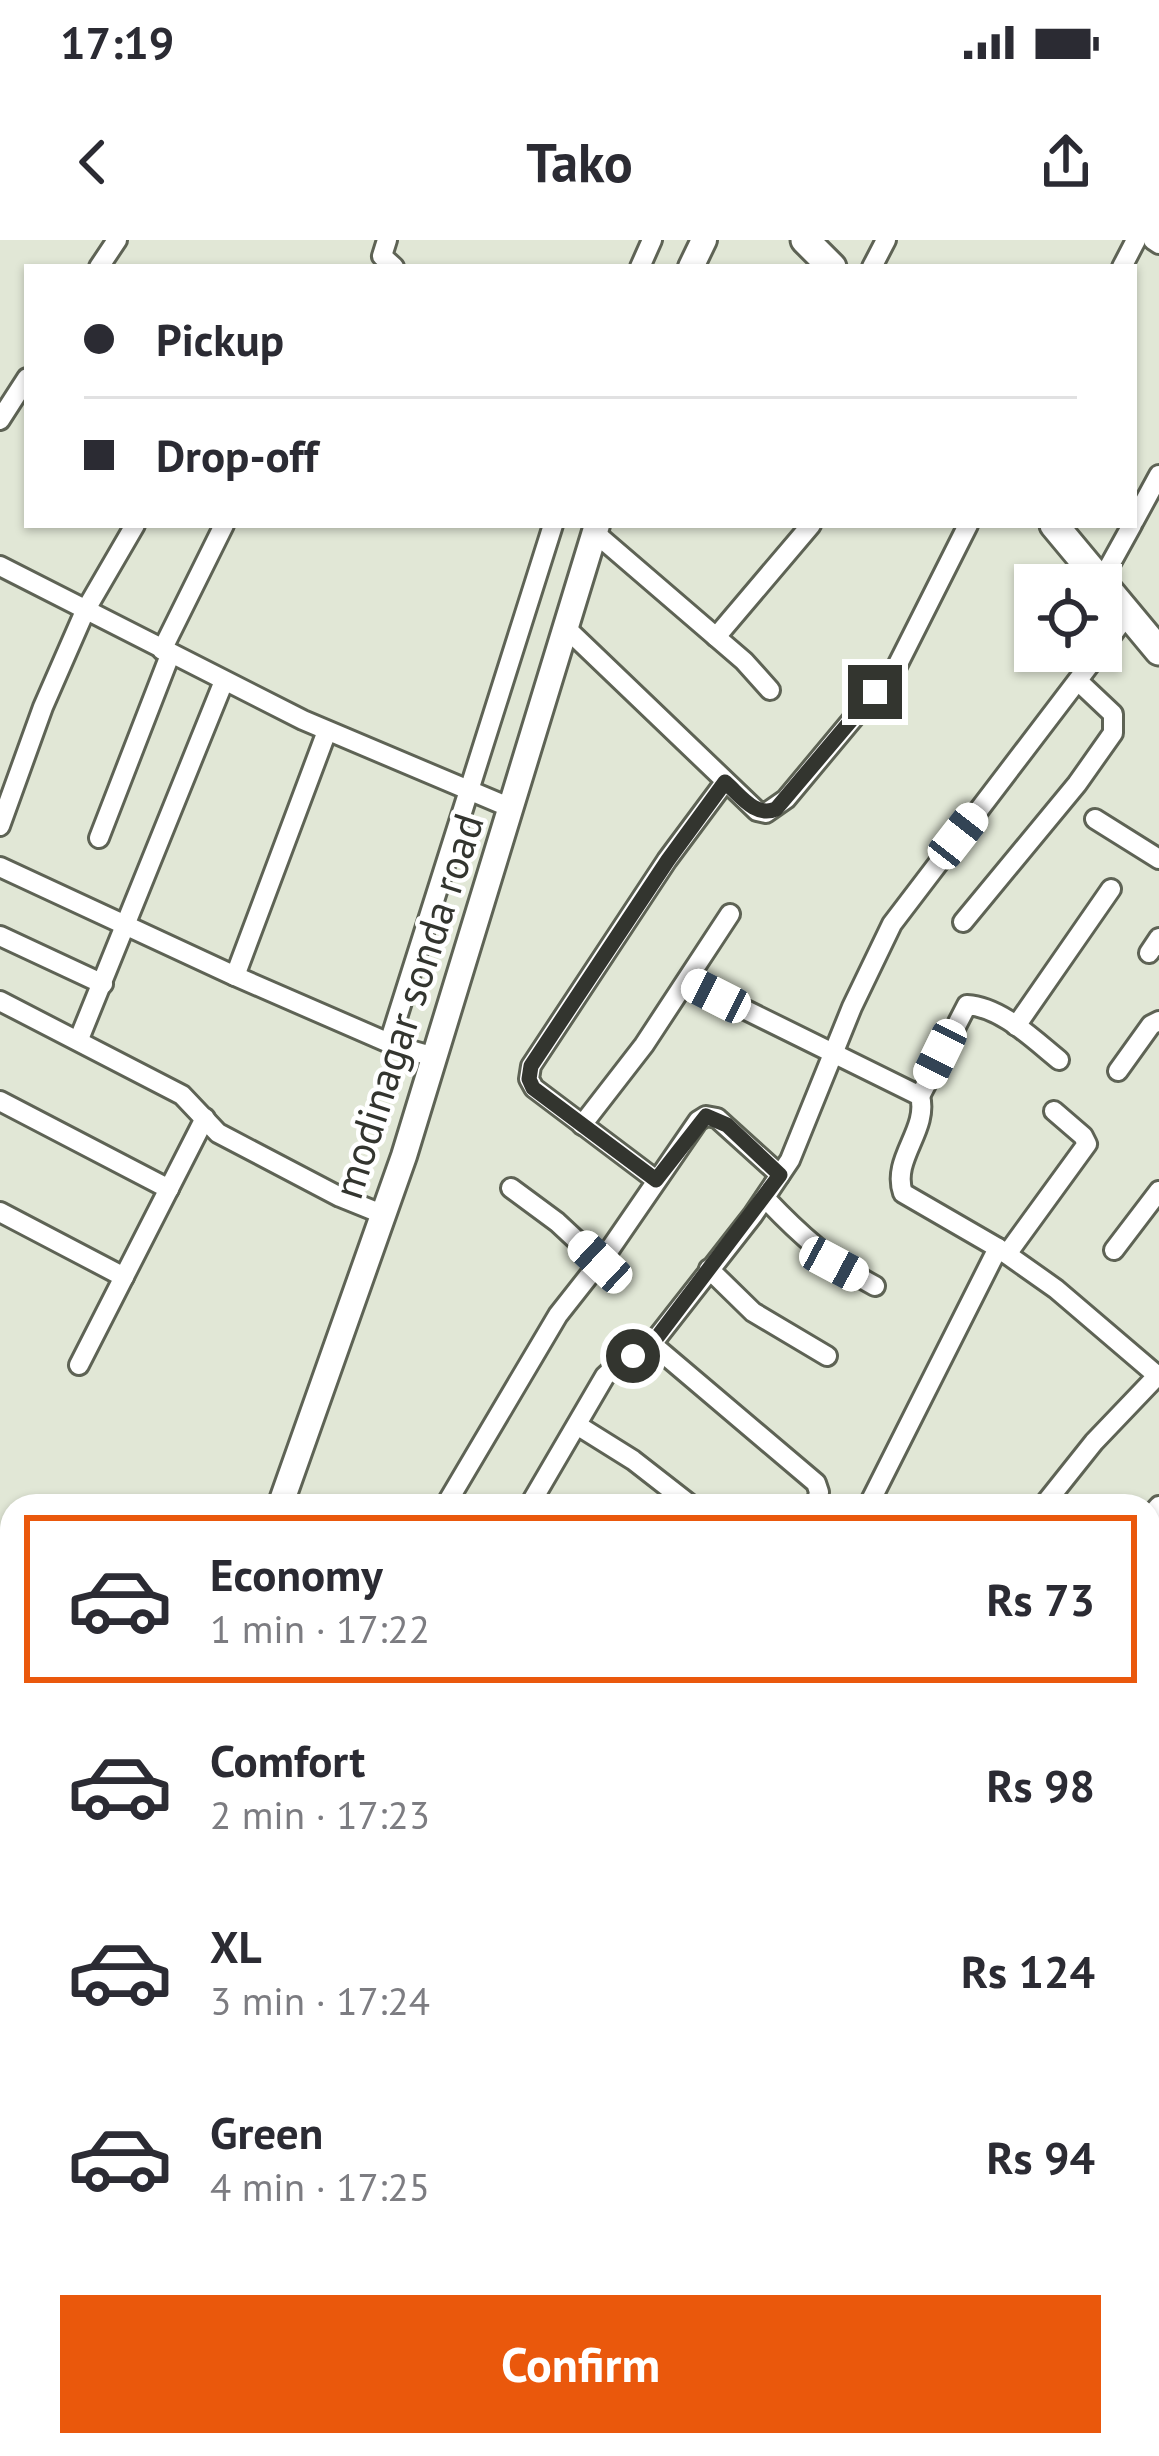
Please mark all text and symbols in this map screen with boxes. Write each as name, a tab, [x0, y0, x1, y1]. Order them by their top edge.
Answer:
text: 17:19	[60, 13, 174, 71]
text: Tako	[526, 127, 633, 197]
icon: back	[60, 129, 126, 195]
icon: share	[1033, 129, 1099, 195]
text: Pickup	[156, 310, 284, 368]
text: Drop-off	[156, 426, 318, 484]
map controls	[1014, 564, 1122, 672]
button: locate	[1014, 564, 1122, 672]
route end	[848, 665, 902, 719]
car	[922, 797, 994, 875]
street label: modinagar sonda road	[319, 807, 496, 1205]
car	[676, 964, 756, 1028]
car	[908, 1014, 972, 1094]
car	[561, 1224, 639, 1300]
car	[794, 1231, 874, 1297]
route start	[606, 1329, 660, 1383]
icon: car	[66, 1545, 174, 1653]
text: Economy	[210, 1545, 383, 1603]
text: Rs 73	[987, 1570, 1095, 1628]
text: 1 min · 17:22	[210, 1603, 430, 1654]
icon: car	[66, 1731, 174, 1839]
text: Comfort	[210, 1731, 365, 1789]
text: Rs 98	[987, 1756, 1095, 1814]
text: 2 min · 17:23	[210, 1789, 430, 1840]
icon: car	[66, 1917, 174, 2025]
text: XL	[210, 1917, 262, 1975]
text: Rs 124	[961, 1942, 1095, 2000]
text: 3 min · 17:24	[210, 1975, 430, 2026]
icon: car	[66, 2103, 174, 2211]
text: Green	[210, 2103, 323, 2161]
text: Rs 94	[987, 2128, 1095, 2186]
text: 4 min · 17:25	[210, 2161, 430, 2212]
button: Confirm	[60, 2295, 1101, 2433]

